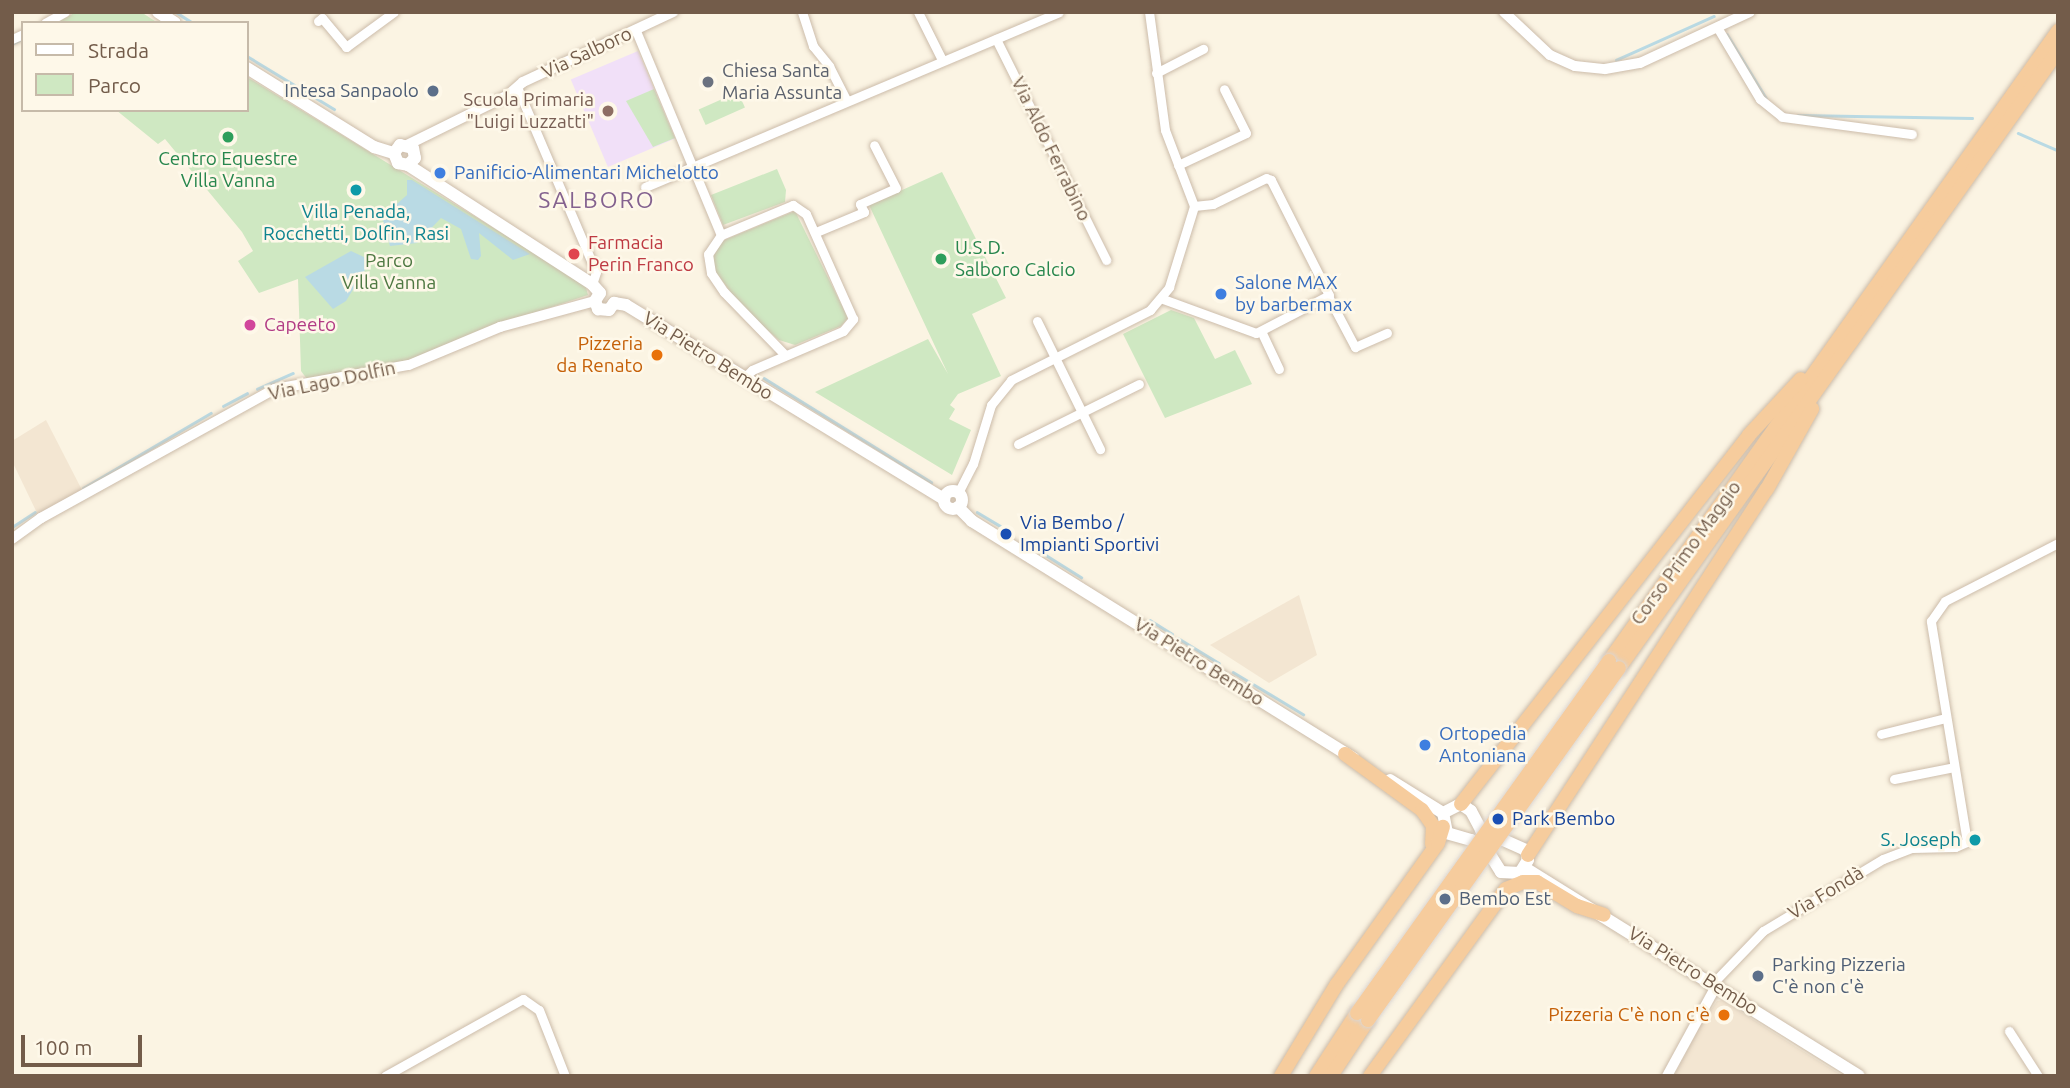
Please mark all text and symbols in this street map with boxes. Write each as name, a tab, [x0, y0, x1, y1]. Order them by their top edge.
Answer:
legend	[21, 21, 248, 112]
street label: Via Salboro	[538, 22, 636, 84]
text: Strada	[88, 38, 149, 62]
place label: Chiesa Santa Maria Assunta	[722, 60, 842, 104]
text: Parco	[88, 73, 141, 97]
street label: Via Aldo Ferrabino	[1006, 73, 1096, 225]
marker: Chiesa Santa Maria Assunta	[700, 74, 716, 90]
place label: Intesa Sanpaolo	[284, 80, 419, 102]
marker: Intesa Sanpaolo	[425, 83, 441, 99]
place label: Scuola Primaria "Luigi Luzzatti"	[463, 89, 594, 133]
marker: Scuola Primaria "Luigi Luzzatti"	[600, 103, 616, 119]
marker: Centro Equestre Villa Vanna	[220, 129, 236, 145]
place label: Centro Equestre Villa Vanna	[158, 148, 298, 192]
place label: Panificio-Alimentari Michelotto	[454, 162, 719, 184]
marker: Panificio-Alimentari Michelotto	[432, 165, 448, 181]
marker: Villa Penada, Rocchetti, Dolfin, Rasi	[348, 182, 364, 198]
district label: SALBORO	[539, 186, 655, 214]
place label: Villa Penada, Rocchetti, Dolfin, Rasi	[263, 201, 449, 245]
place label: Farmacia Perin Franco	[588, 232, 694, 276]
place label: U.S.D. Salboro Calcio	[955, 237, 1076, 281]
marker: Farmacia Perin Franco	[566, 246, 582, 262]
park label: Parco Villa Vanna	[342, 250, 436, 294]
marker: U.S.D. Salboro Calcio	[933, 251, 949, 267]
place label: Salone MAX by barbermax	[1235, 272, 1352, 316]
marker: Salone MAX by barbermax	[1213, 286, 1229, 302]
street label: Via Pietro Bembo	[639, 307, 777, 405]
place label: Capeeto	[264, 314, 336, 336]
marker: Capeeto	[242, 317, 258, 333]
place label: Pizzeria da Renato	[556, 333, 643, 377]
marker: Pizzeria da Renato	[649, 347, 665, 363]
street label: Via Lago Dolfin	[266, 356, 398, 406]
street label: Corso Primo Maggio	[1626, 476, 1746, 630]
place label: Via Bembo / Impianti Sportivi	[1020, 512, 1159, 556]
marker: Via Bembo / Impianti Sportivi	[998, 526, 1014, 542]
street label: Via Pietro Bembo	[1130, 613, 1268, 711]
place label: Ortopedia Antoniana	[1439, 723, 1527, 767]
marker: Ortopedia Antoniana	[1417, 737, 1433, 753]
place label: Park Bembo	[1512, 808, 1615, 830]
marker: Park Bembo	[1490, 811, 1506, 827]
place label: S. Joseph	[1881, 829, 1961, 851]
marker: S. Joseph	[1967, 832, 1983, 848]
street label: Via Fondà	[1784, 862, 1868, 924]
place label: Bembo Est	[1459, 888, 1551, 910]
marker: Bembo Est	[1437, 891, 1453, 907]
street label: Via Pietro Bembo	[1624, 922, 1762, 1020]
place label: Parking Pizzeria C'è non c'è	[1772, 954, 1906, 998]
marker: Parking Pizzeria C'è non c'è	[1750, 968, 1766, 984]
place label: Pizzeria C'è non c'è	[1548, 1004, 1710, 1026]
marker: Pizzeria C'è non c'è	[1716, 1007, 1732, 1023]
scale bar	[24, 1021, 145, 1066]
text: 100 m	[34, 1035, 92, 1059]

